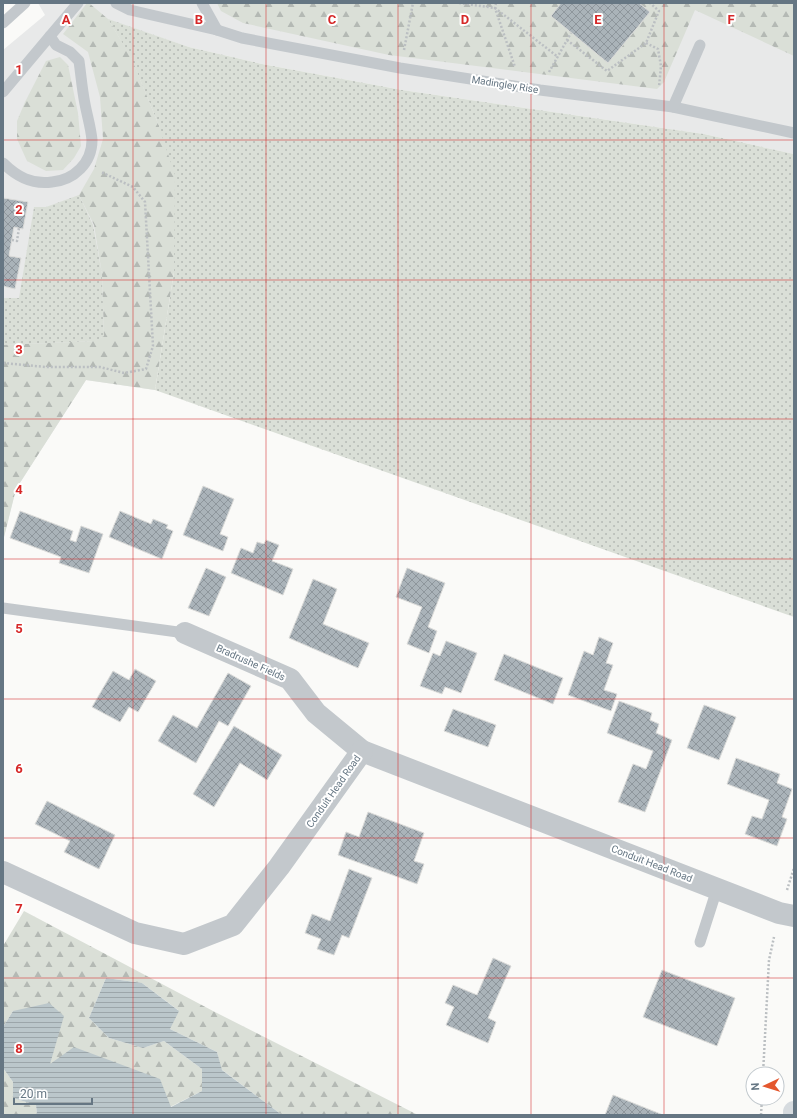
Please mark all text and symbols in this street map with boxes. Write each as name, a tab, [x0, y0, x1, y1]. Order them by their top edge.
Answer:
text: A	[62, 12, 71, 27]
text: B	[195, 12, 203, 27]
text: C	[328, 12, 337, 27]
text: D	[461, 12, 469, 27]
text: E	[594, 12, 602, 27]
text: F	[727, 12, 735, 27]
text: 1	[15, 62, 23, 77]
street label: Madingley Rise	[471, 74, 539, 95]
text: 2	[15, 202, 23, 217]
text: 3	[15, 342, 23, 357]
text: 4	[15, 482, 23, 497]
text: 5	[15, 621, 23, 636]
street label: Bradrushe Fields	[215, 642, 287, 683]
street label: Conduit Head Road	[304, 753, 363, 830]
text: 6	[15, 761, 23, 776]
street label: Conduit Head Road	[610, 843, 694, 884]
text: 7	[15, 901, 23, 916]
text: 8	[15, 1041, 23, 1056]
north arrow	[745, 1066, 785, 1106]
scale bar	[14, 1080, 92, 1106]
text: N	[749, 1082, 762, 1091]
text: 20 m	[20, 1087, 47, 1101]

